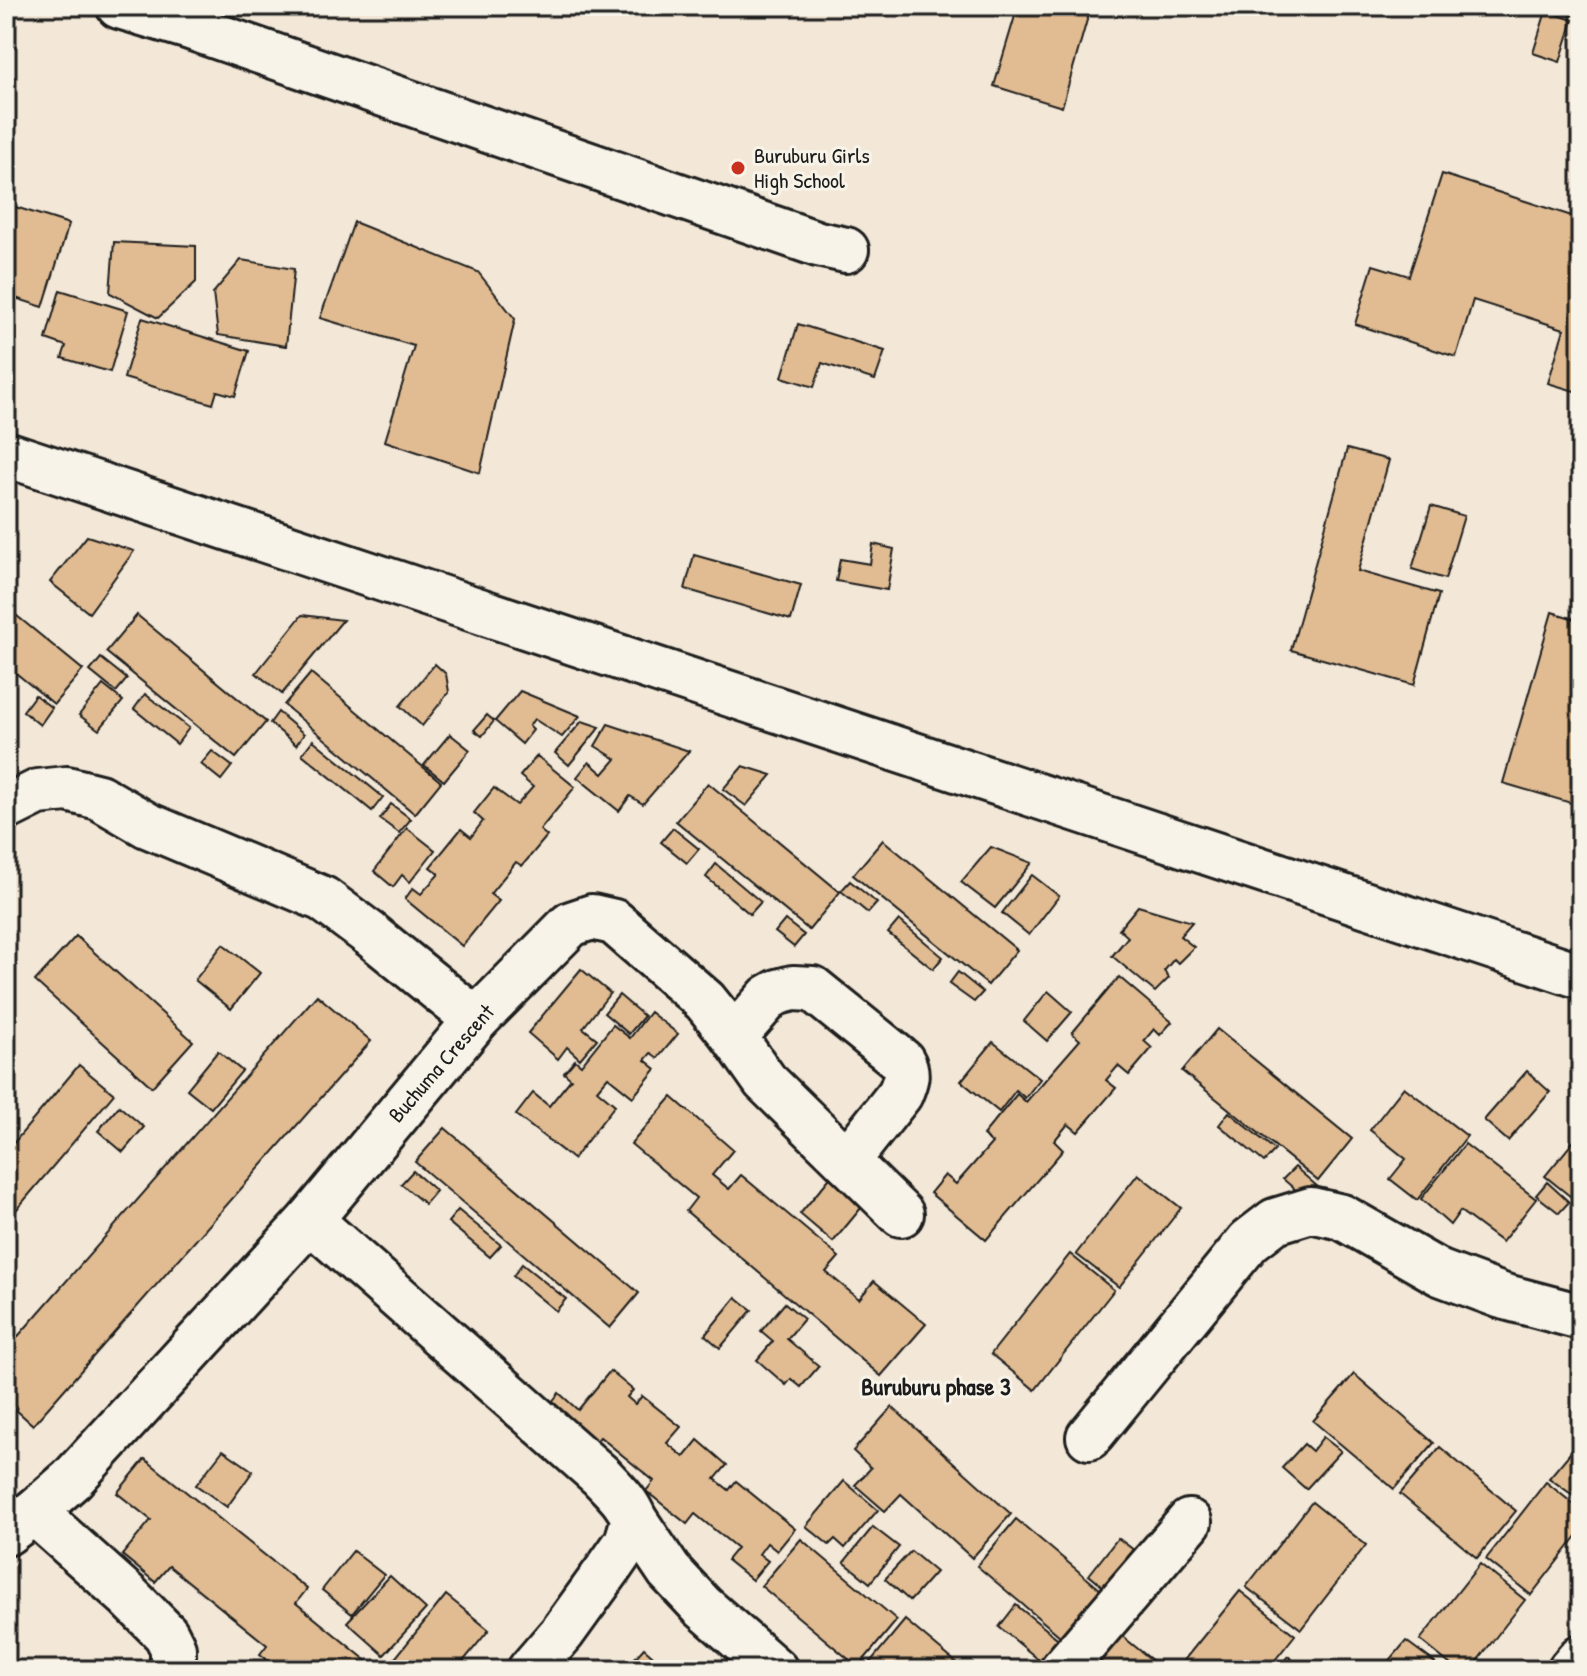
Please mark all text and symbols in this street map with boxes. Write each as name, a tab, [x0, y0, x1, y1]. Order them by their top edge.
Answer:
place label: Buruburu Girls High School	[754, 140, 870, 195]
marker: Buruburu Girls High School	[729, 159, 747, 177]
street label: Buchuma Crescent	[381, 997, 501, 1129]
district label: Buruburu phase 3	[861, 1370, 1011, 1403]

